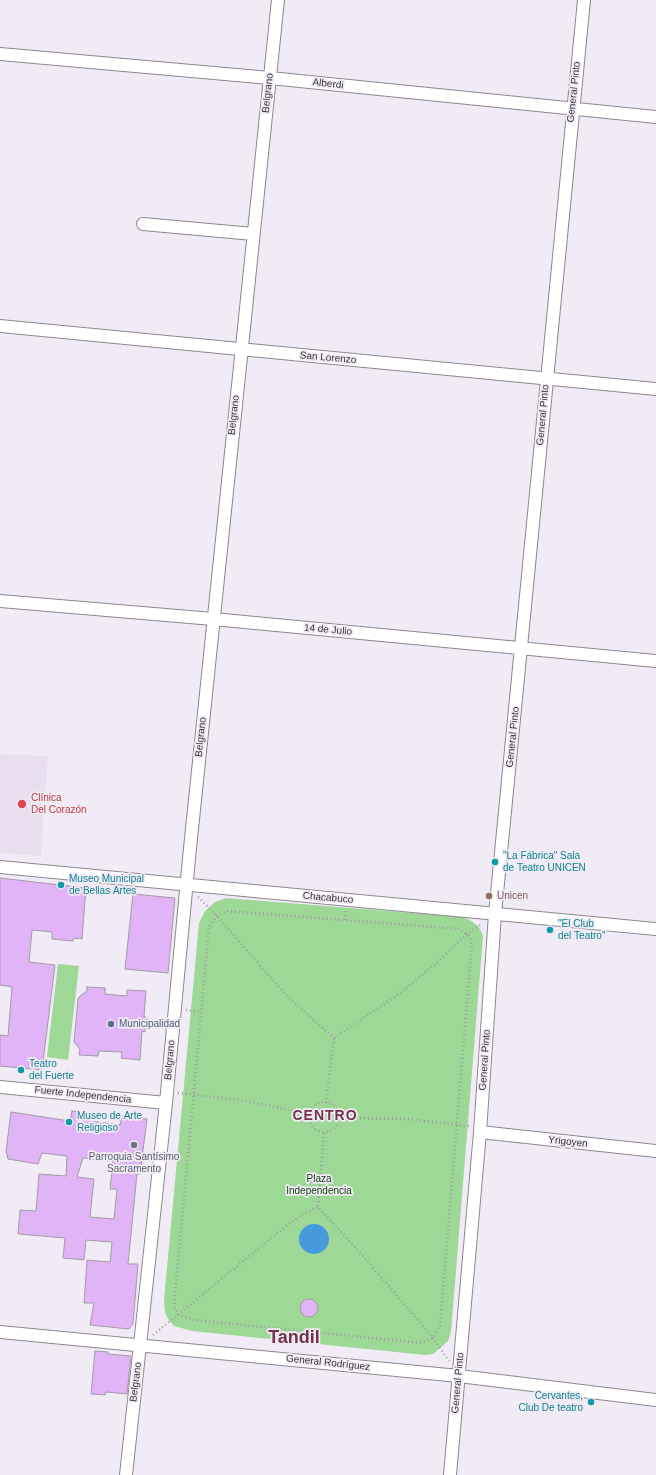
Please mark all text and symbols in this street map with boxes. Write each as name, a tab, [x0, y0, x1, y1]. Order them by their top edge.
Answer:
street label: General Pinto	[565, 61, 583, 123]
street label: Belgrano	[260, 72, 276, 114]
street label: Alberdi	[312, 76, 344, 92]
street label: San Lorenzo	[299, 350, 357, 366]
street label: General Pinto	[534, 384, 552, 446]
street label: Belgrano	[226, 394, 242, 436]
street label: 14 de Julio	[303, 622, 353, 638]
street label: General Pinto	[504, 706, 522, 768]
street label: Belgrano	[193, 716, 209, 758]
place label: Clínica Del Corazón	[31, 792, 87, 816]
marker: Clínica Del Corazón	[16, 798, 28, 810]
place label: "La Fábrica" Sala de Teatro UNICEN	[503, 850, 586, 874]
marker: "La Fábrica" Sala de Teatro UNICEN	[490, 857, 500, 867]
place label: Museo Municipal de Bellas Artes	[69, 873, 144, 896]
marker: Museo Municipal de Bellas Artes	[56, 880, 66, 890]
street label: Chacabuco	[302, 890, 354, 906]
place label: Unicen	[497, 890, 528, 902]
marker: Unicen	[484, 891, 494, 901]
place label: "El Club del Teatro"	[558, 918, 605, 942]
marker: "El Club del Teatro"	[545, 925, 555, 935]
place label: Municipalidad	[119, 1018, 180, 1030]
marker: Municipalidad	[106, 1019, 116, 1029]
street label: General Pinto	[477, 1029, 493, 1091]
street label: Belgrano	[162, 1040, 178, 1080]
place label: Teatro del Fuerte	[29, 1058, 74, 1082]
marker: Teatro del Fuerte	[16, 1065, 26, 1075]
street label: Fuerte Independencia	[34, 1084, 132, 1106]
district label: CENTRO	[292, 1108, 358, 1124]
place label: Museo de Arte Religioso	[77, 1110, 142, 1134]
marker: Museo de Arte Religioso	[64, 1117, 74, 1127]
street label: Yrigoyen	[548, 1134, 588, 1150]
marker: Parroquia Santísimo Sacramento	[129, 1140, 139, 1150]
place label: Parroquia Santísimo Sacramento	[89, 1151, 179, 1174]
park label: Plaza Independencia	[286, 1173, 352, 1196]
district label: Tandil	[268, 1327, 320, 1349]
street label: General Pinto	[449, 1352, 467, 1414]
street label: General Rodríguez	[285, 1353, 371, 1373]
street label: Belgrano	[128, 1361, 144, 1403]
place label: Cervantes, Club De teatro	[519, 1390, 583, 1414]
marker: Cervantes, Club De teatro	[586, 1397, 596, 1407]

